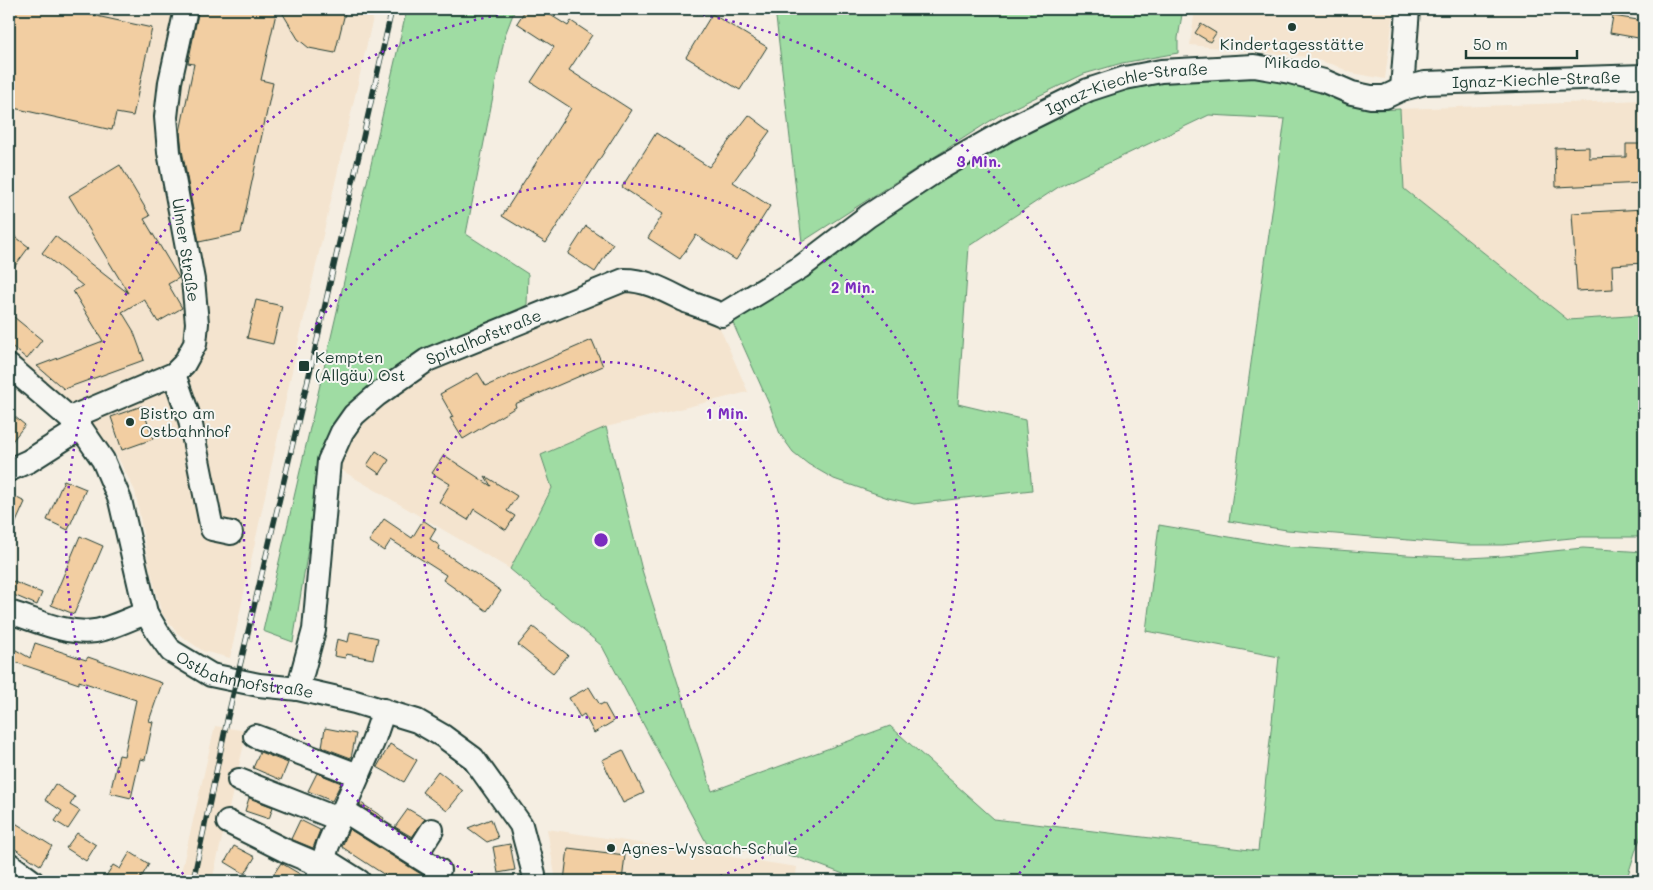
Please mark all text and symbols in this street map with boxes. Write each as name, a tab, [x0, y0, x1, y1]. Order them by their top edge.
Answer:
marker: Kindertagesstätte Mikado	[1286, 21, 1298, 33]
scale bar	[1466, 28, 1577, 60]
place label: Kindertagesstätte Mikado	[1220, 33, 1364, 72]
text: 50 m	[1473, 34, 1508, 54]
street label: Ignaz-Kiechle-Straße	[1042, 57, 1208, 119]
street label: Ignaz-Kiechle-Straße	[1452, 66, 1621, 92]
text: 3 Min.	[957, 151, 1001, 171]
street label: Ulmer Straße	[168, 197, 205, 303]
text: 2 Min.	[831, 277, 875, 297]
street label: Spitalhofstraße	[423, 304, 544, 369]
place label: Kempten (Allgäu) Ost	[315, 346, 406, 385]
marker: Kempten (Allgäu) Ost	[297, 359, 311, 373]
place label: Bistro am Ostbahnhof	[140, 402, 231, 441]
text: 1 Min.	[706, 403, 748, 423]
marker: Bistro am Ostbahnhof	[124, 416, 136, 428]
centre of rings	[592, 531, 610, 549]
street label: Ostbahnhofstraße	[172, 645, 316, 702]
place label: Agnes-Wyssach-Schule	[621, 837, 798, 858]
marker: Agnes-Wyssach-Schule	[605, 842, 617, 854]

